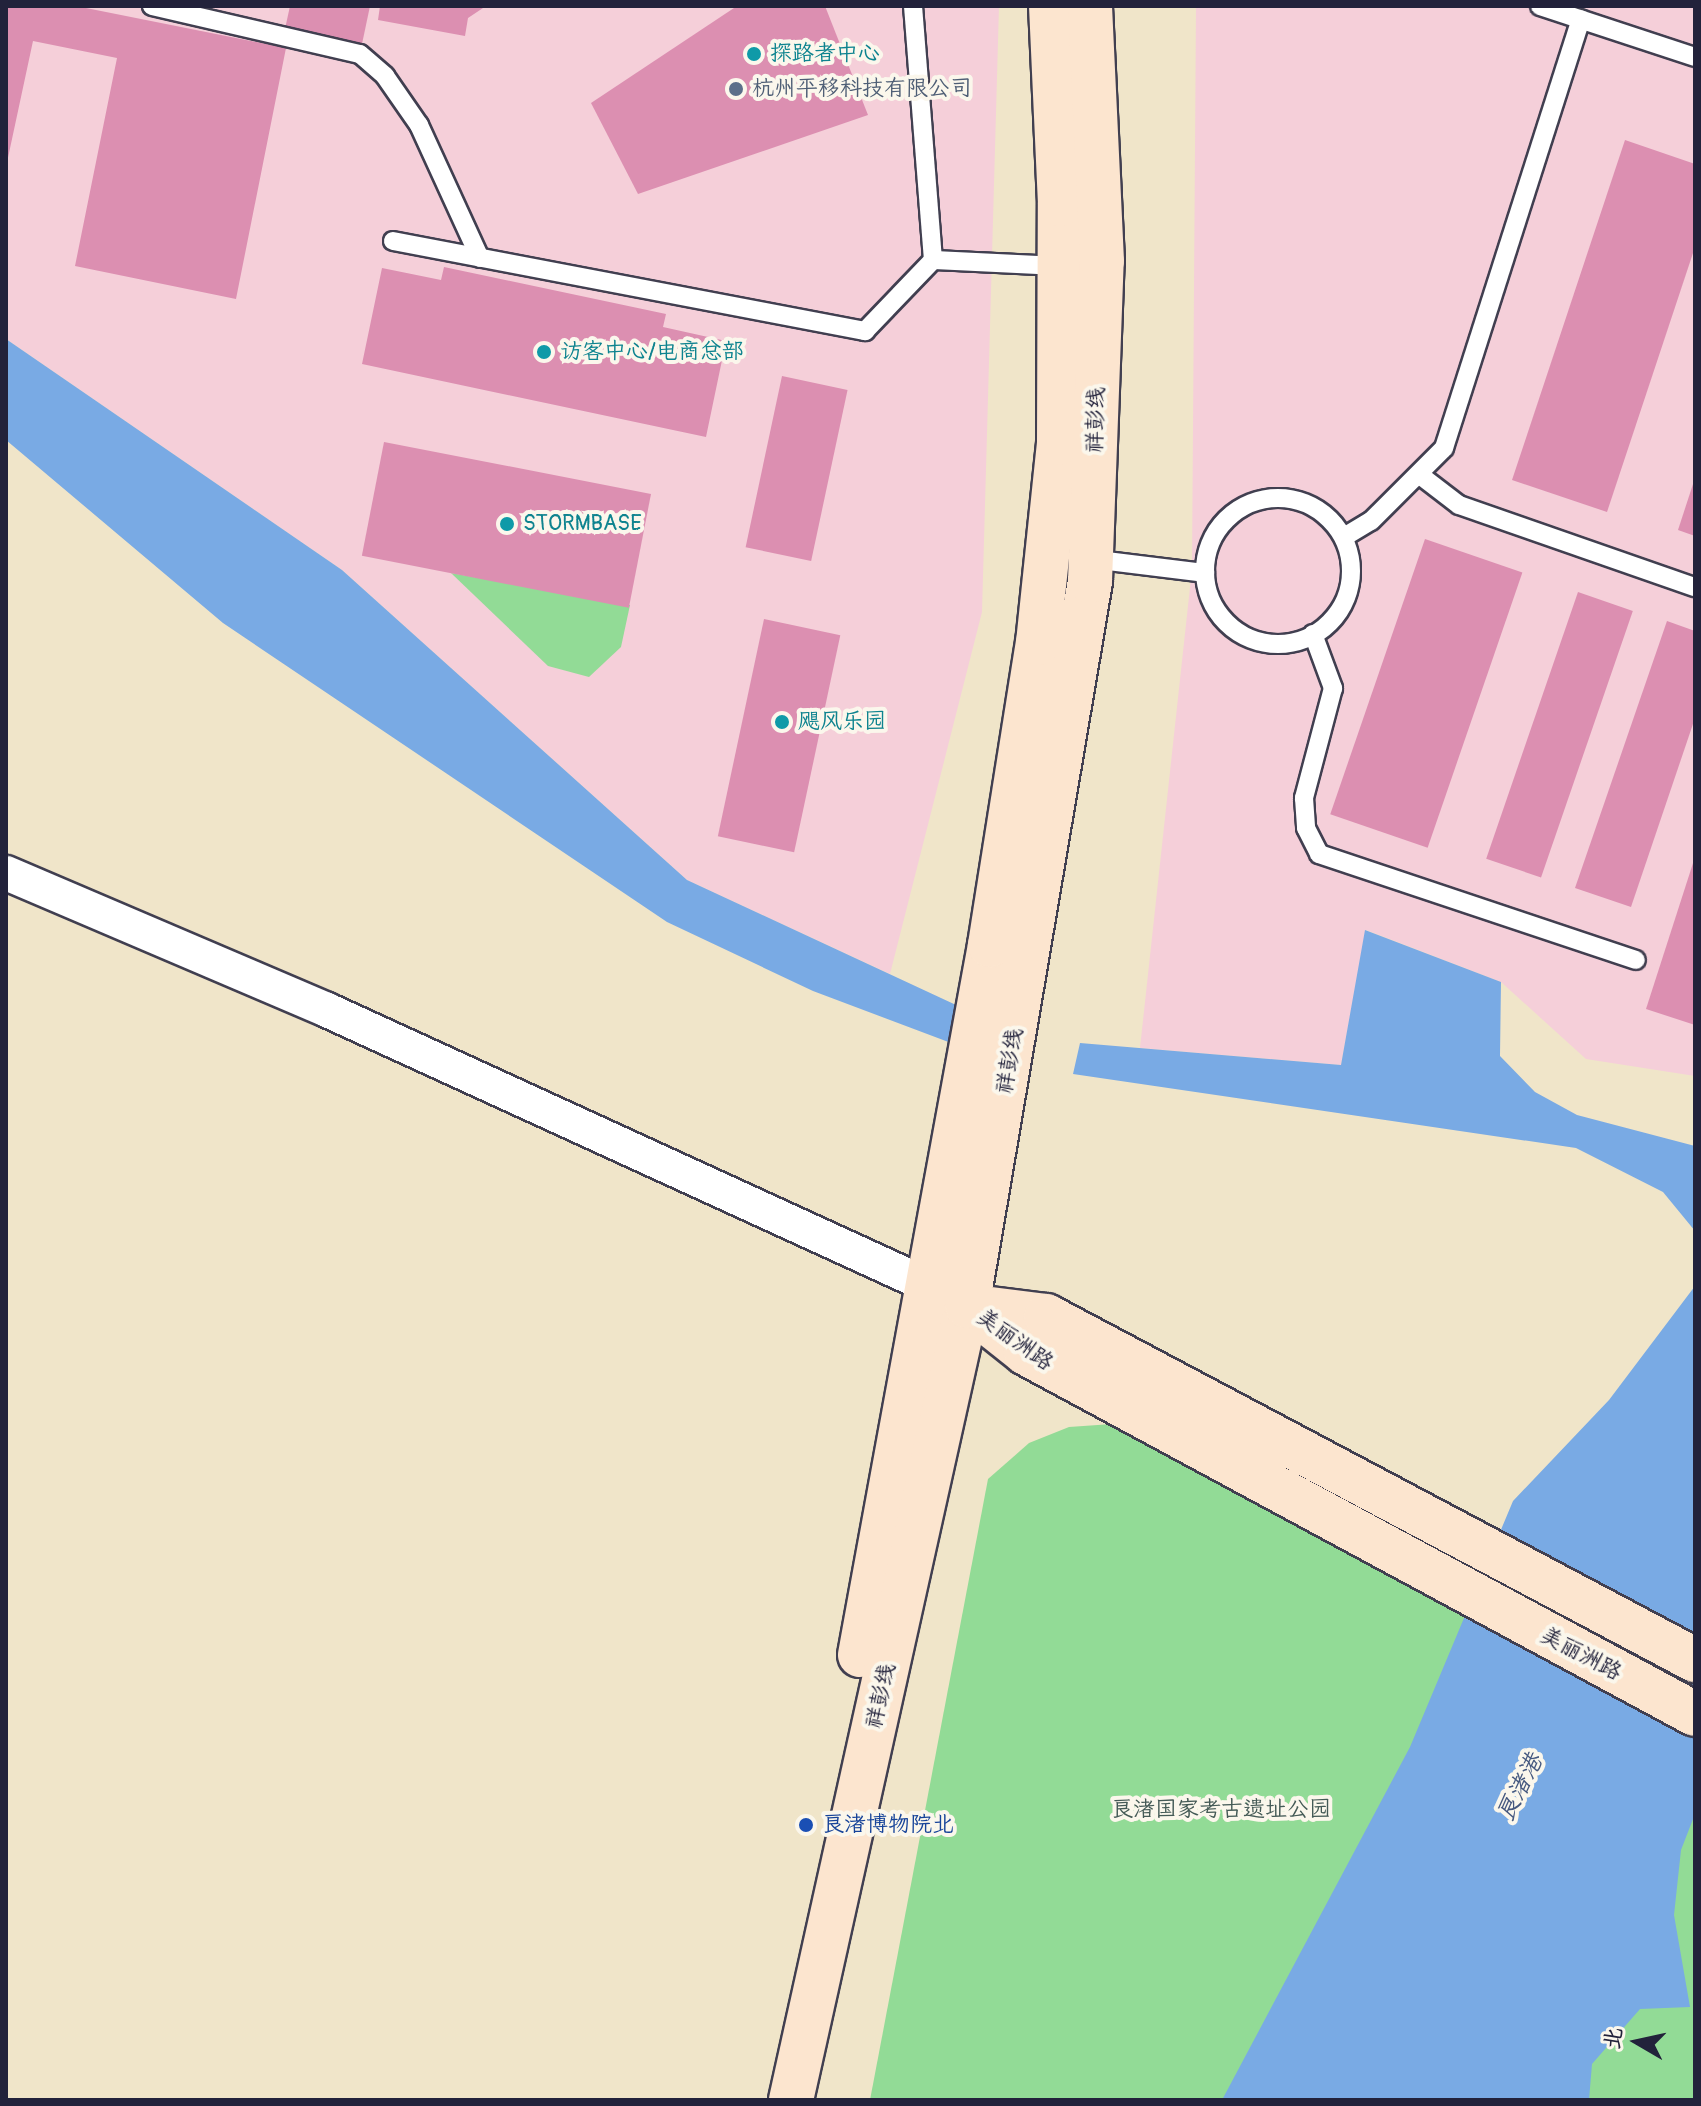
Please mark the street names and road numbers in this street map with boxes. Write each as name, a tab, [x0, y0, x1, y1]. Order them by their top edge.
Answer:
street label: 祥彭线	[1082, 387, 1110, 453]
street label: 祥彭线	[991, 1026, 1029, 1096]
street label: 美丽洲路	[972, 1303, 1058, 1377]
street label: 美丽洲路	[1536, 1622, 1626, 1686]
street label: 祥彭线	[861, 1661, 901, 1731]

